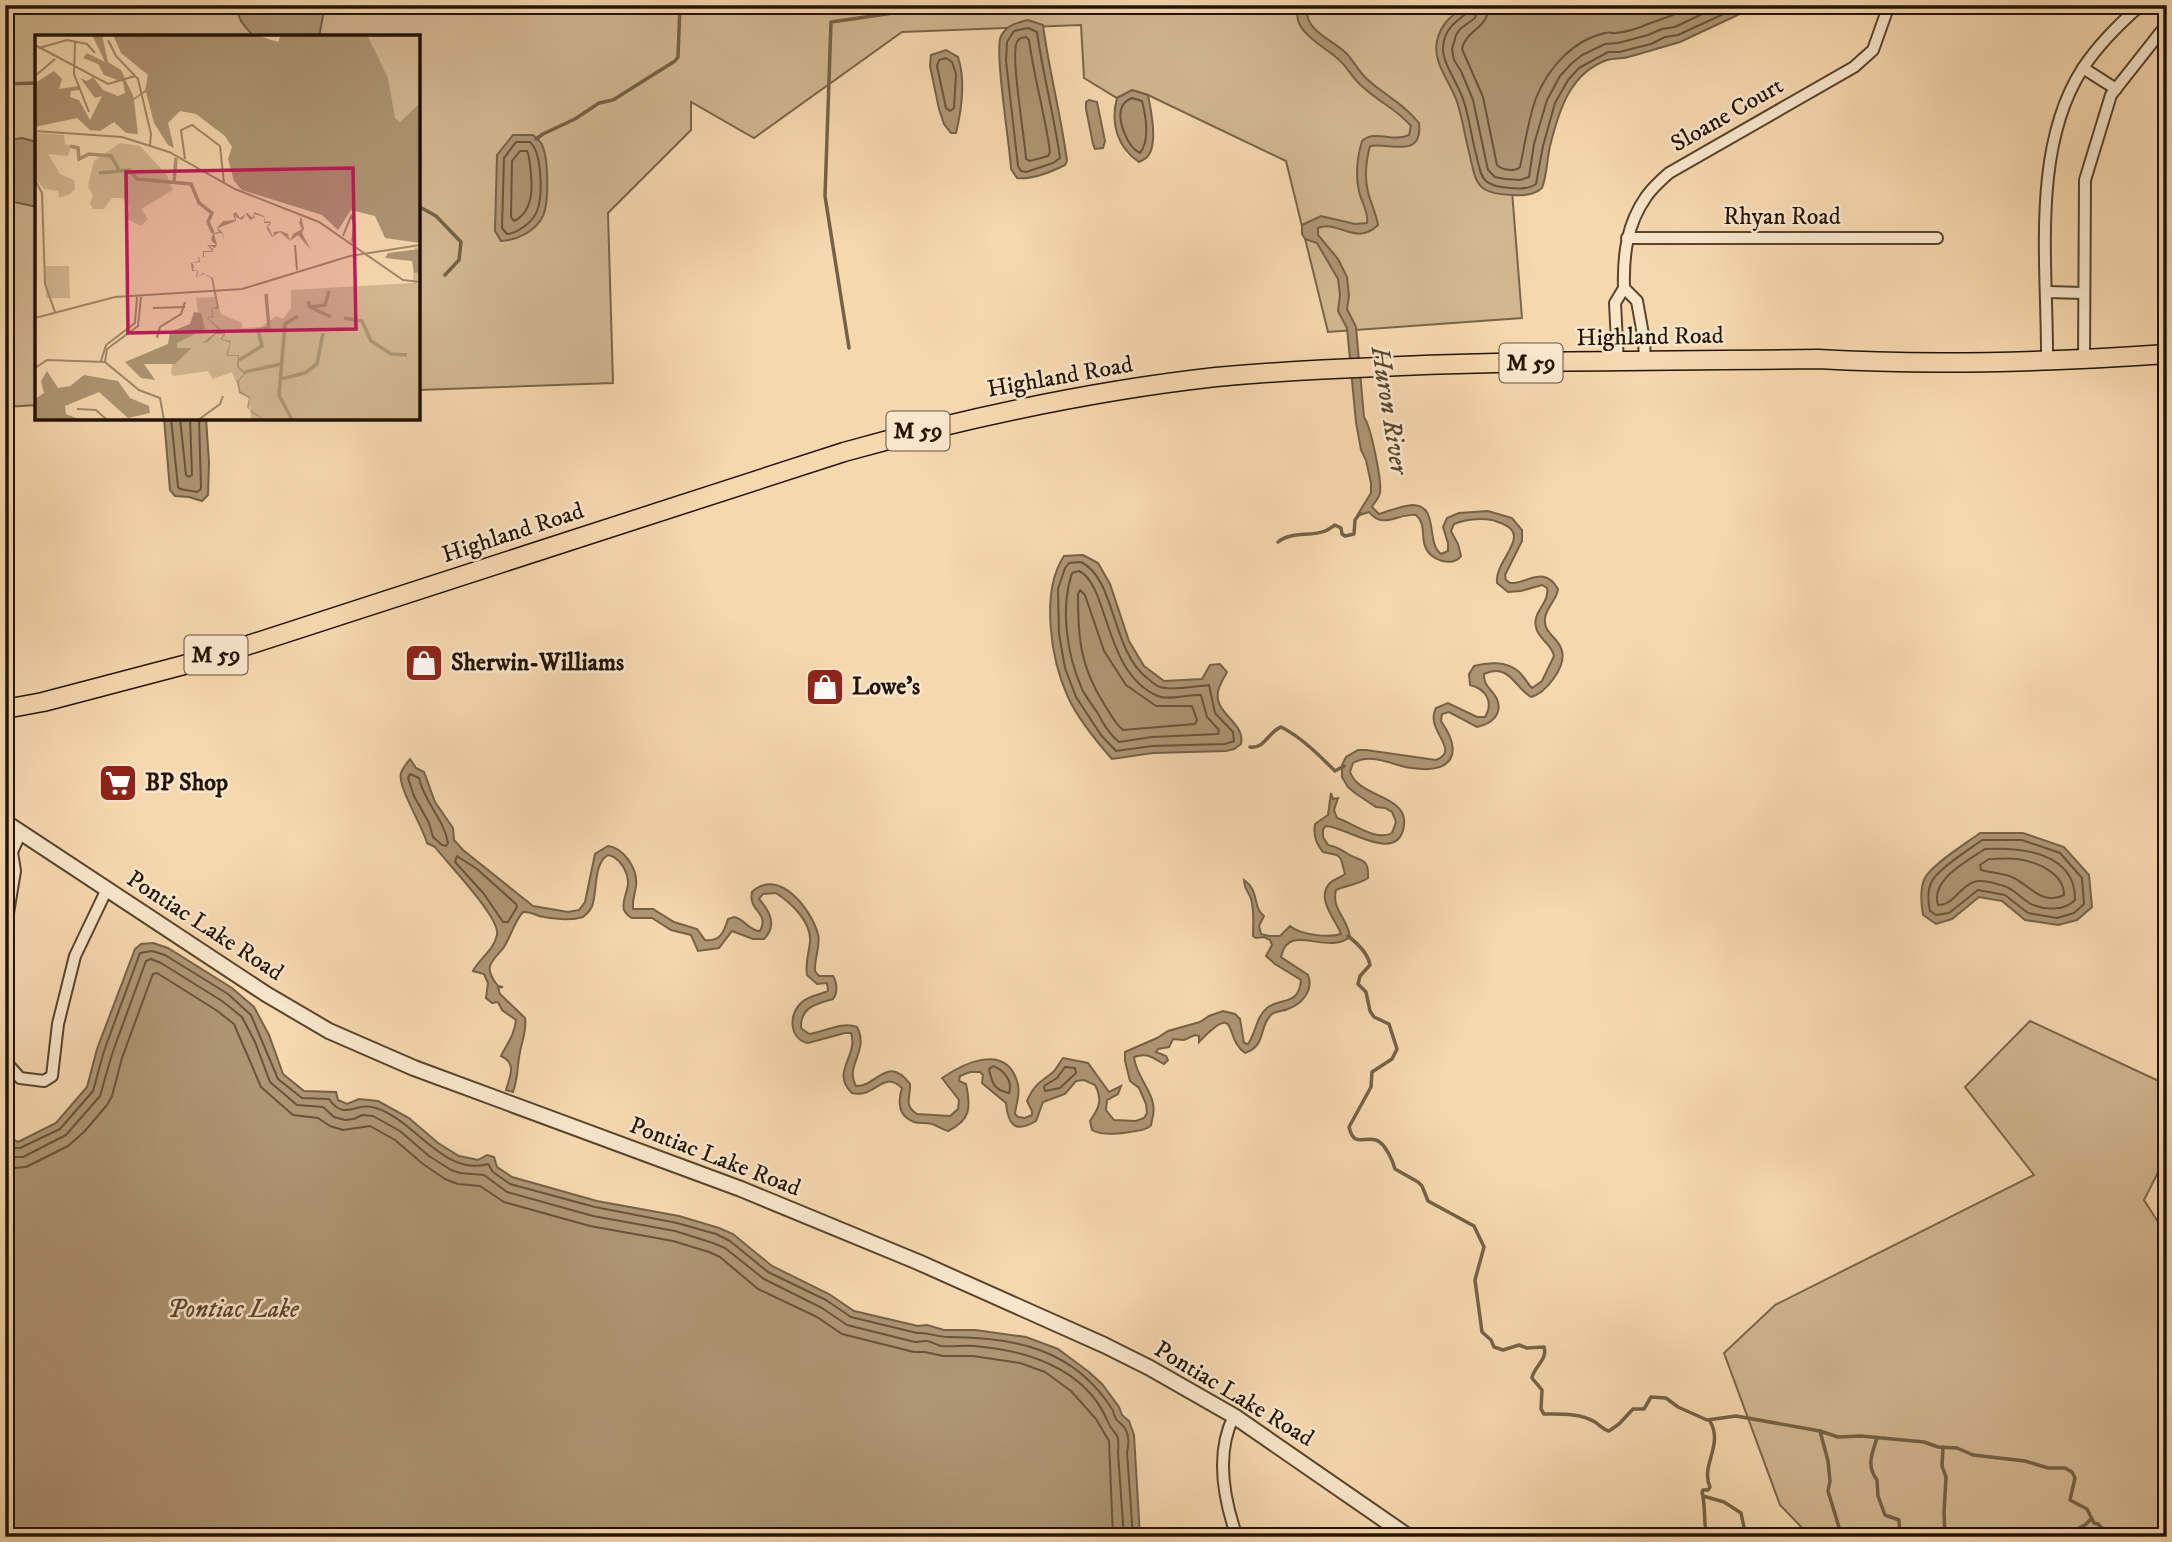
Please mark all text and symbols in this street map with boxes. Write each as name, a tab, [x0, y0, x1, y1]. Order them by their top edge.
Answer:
inset map	[35, 35, 420, 420]
street label: Sloane Court	[1665, 71, 1789, 159]
street label: Rhyan Road	[1723, 202, 1841, 232]
street label: Highland Road	[1576, 321, 1724, 353]
water label: Huron River	[1362, 343, 1416, 478]
road number: M 59	[1500, 344, 1562, 382]
street label: Highland Road	[985, 349, 1135, 405]
road number: M 59	[886, 412, 950, 450]
street label: Highland Road	[438, 496, 588, 570]
road number: M 59	[184, 636, 248, 674]
shop icon: Sherwin-Williams	[403, 642, 445, 684]
place label: Sherwin-Williams	[451, 648, 624, 678]
shop icon: Lowe's	[804, 666, 846, 708]
place label: Lowe's	[852, 672, 920, 702]
supermarket icon: BP Shop	[97, 762, 139, 804]
place label: BP Shop	[145, 768, 228, 798]
street label: Pontiac Lake Road	[121, 864, 289, 988]
street label: Pontiac Lake Road	[625, 1111, 805, 1203]
water label: Pontiac Lake	[167, 1293, 300, 1326]
street label: Pontiac Lake Road	[1149, 1335, 1319, 1454]

